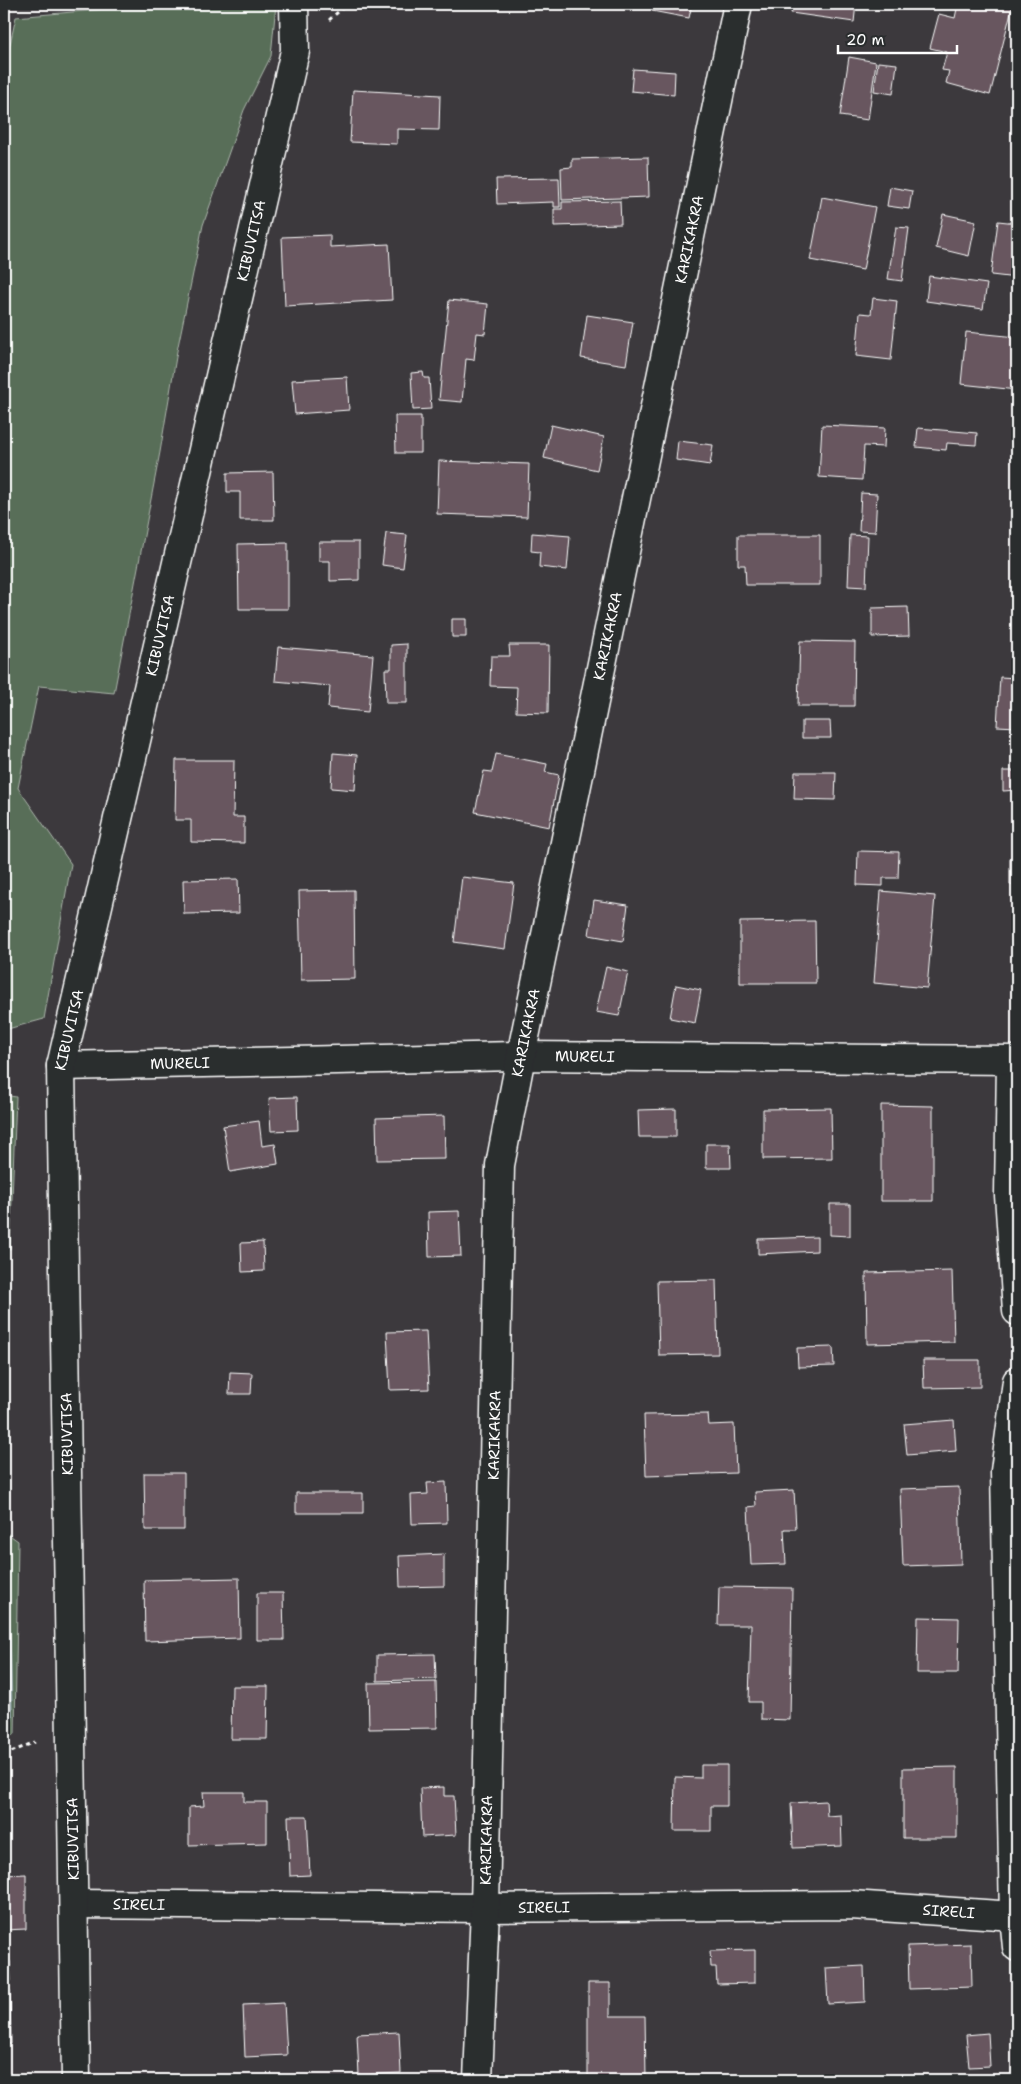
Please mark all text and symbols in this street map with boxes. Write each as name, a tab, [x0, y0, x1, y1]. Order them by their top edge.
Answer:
scale bar	[838, 22, 957, 54]
text: 20 m	[846, 30, 885, 50]
street label: KARIKAKRA	[671, 193, 708, 286]
street label: KIBUVITSA	[232, 198, 270, 283]
street label: KARIKAKRA	[589, 590, 627, 682]
street label: KIBUVITSA	[141, 593, 179, 678]
street label: KIBUVITSA	[50, 987, 88, 1073]
street label: KARIKAKRA	[507, 987, 545, 1079]
street label: MURELI	[555, 1046, 615, 1067]
street label: MURELI	[150, 1053, 210, 1074]
street label: KARIKAKRA	[484, 1390, 505, 1480]
street label: KIBUVITSA	[56, 1392, 78, 1476]
street label: KARIKAKRA	[475, 1795, 497, 1885]
street label: KIBUVITSA	[62, 1797, 84, 1881]
street label: SIRELI	[113, 1894, 165, 1915]
street label: SIRELI	[518, 1897, 570, 1918]
street label: SIRELI	[922, 1900, 975, 1923]

